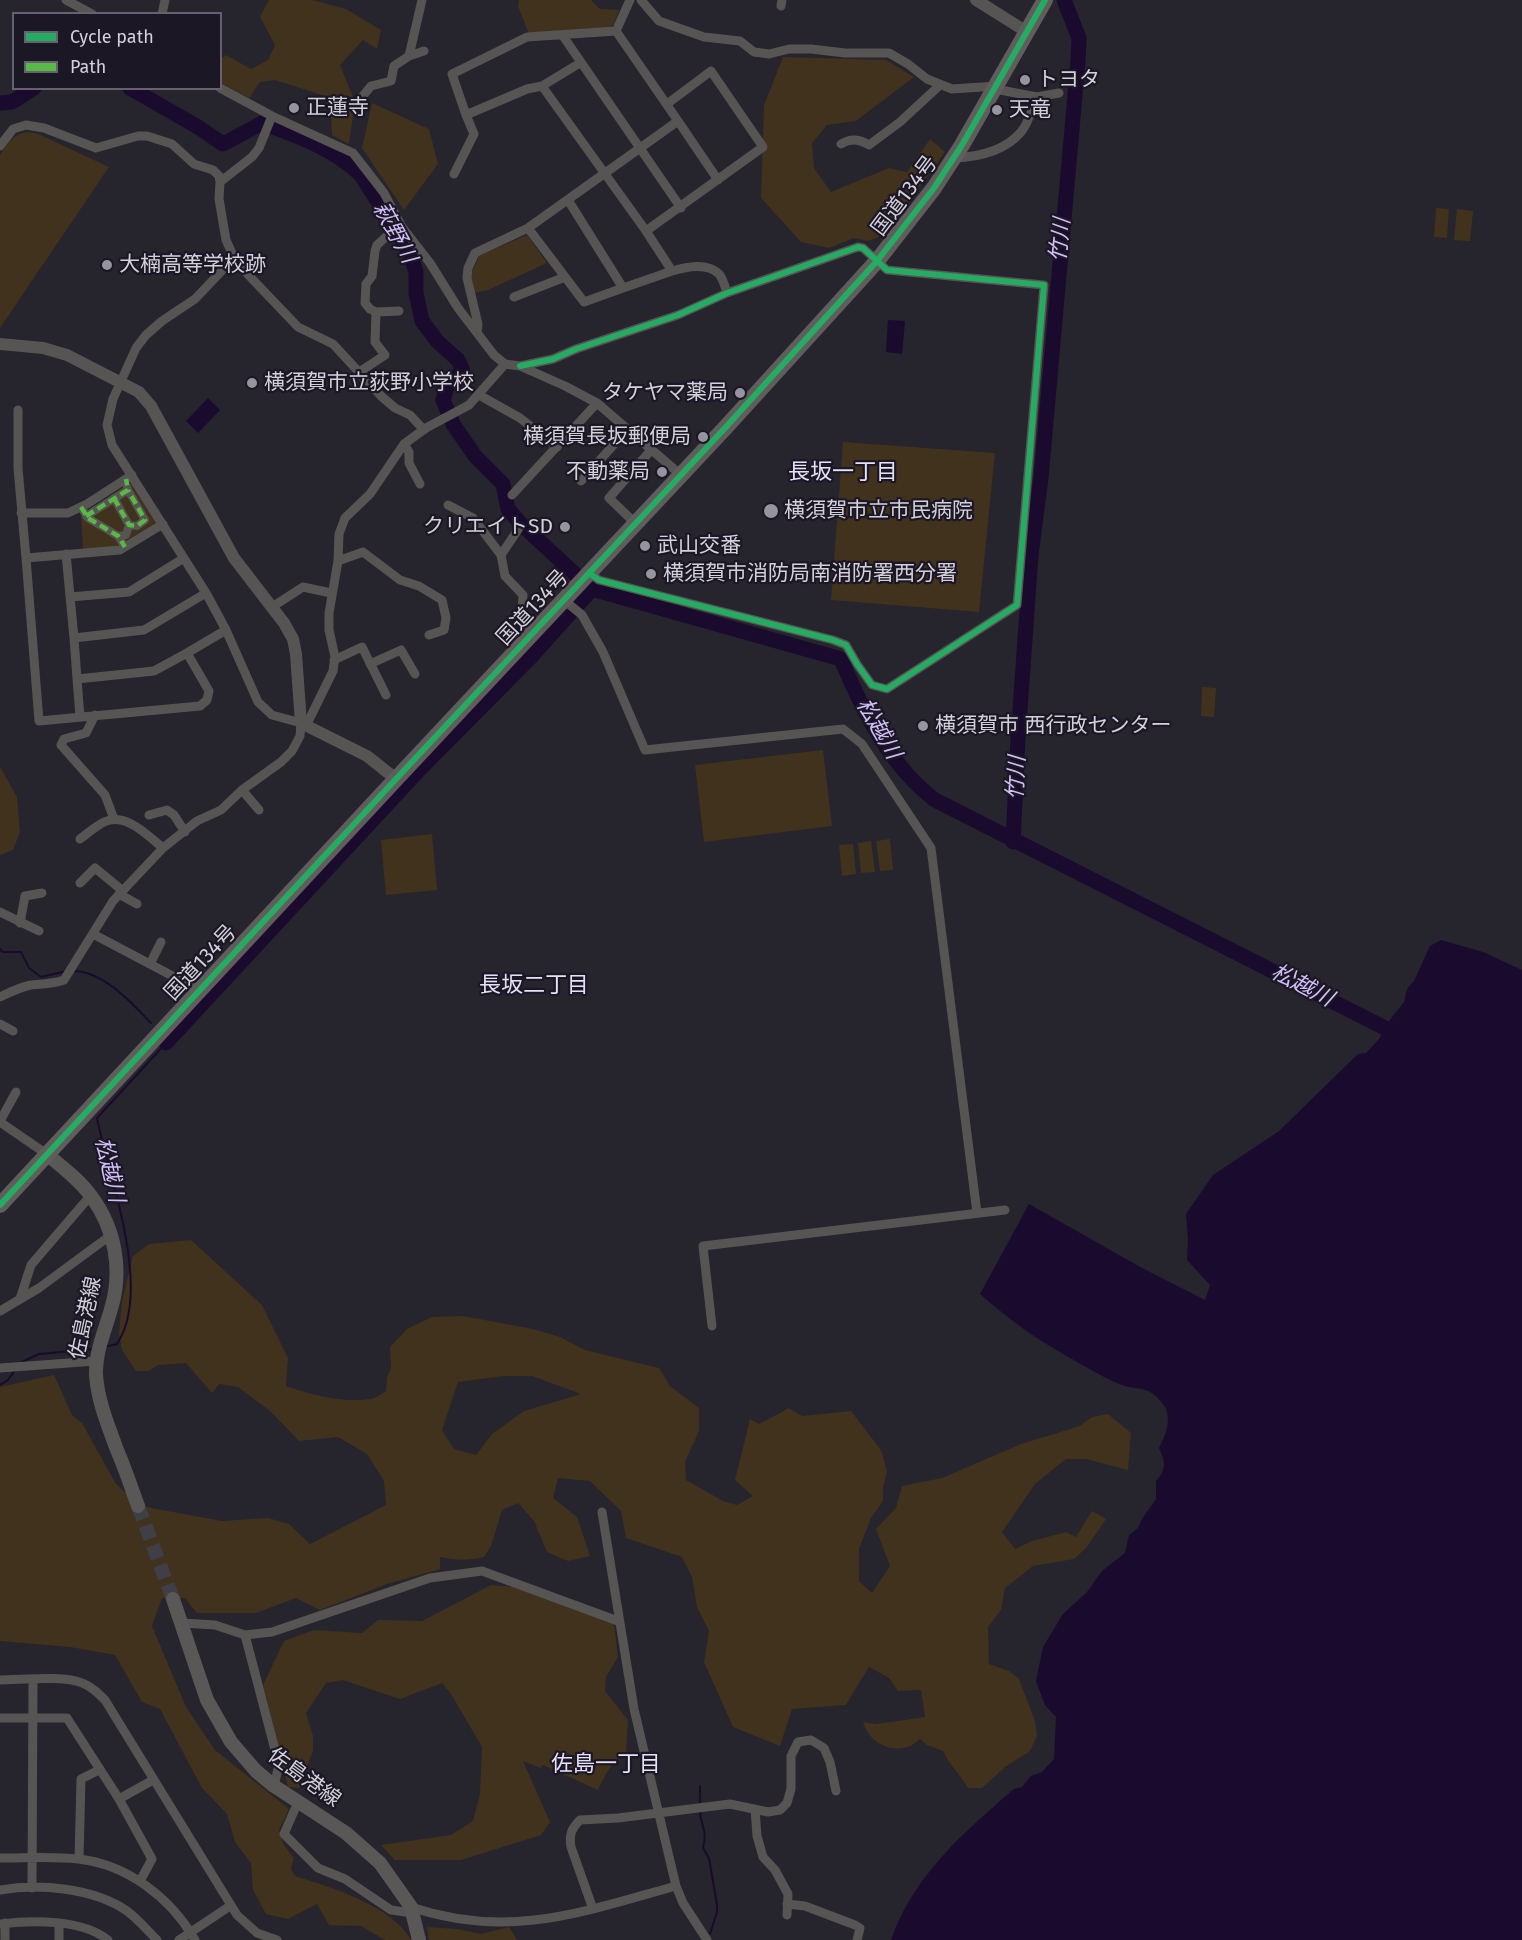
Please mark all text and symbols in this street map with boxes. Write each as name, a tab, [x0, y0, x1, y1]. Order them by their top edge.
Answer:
legend	[12, 12, 222, 90]
text: Cycle path	[70, 26, 154, 48]
text: Path	[70, 56, 106, 78]
place label: トヨタ	[1037, 67, 1100, 93]
marker: トヨタ	[1018, 73, 1032, 87]
place label: 正蓮寺	[306, 95, 369, 121]
place label: 天竜	[1009, 97, 1051, 123]
marker: 正蓮寺	[287, 101, 301, 115]
marker: 天竜	[990, 103, 1004, 117]
street label: 国道134号	[867, 151, 943, 241]
water label: 萩野川	[366, 198, 422, 268]
water label: 竹川	[1046, 217, 1076, 263]
place label: 大楠高等学校跡	[119, 252, 266, 278]
marker: 大楠高等学校跡	[100, 258, 114, 272]
place label: 横須賀市立荻野小学校	[264, 370, 474, 396]
marker: 横須賀市立荻野小学校	[245, 376, 259, 390]
place label: タケヤマ薬局	[602, 380, 728, 406]
marker: タケヤマ薬局	[733, 386, 747, 400]
place label: 横須賀長坂郵便局	[523, 424, 691, 450]
marker: 横須賀長坂郵便局	[696, 430, 710, 444]
place label: 不動薬局	[566, 459, 650, 485]
district label: 長坂一丁目	[788, 460, 898, 486]
marker: 不動薬局	[655, 465, 669, 479]
place label: 横須賀市立市民病院	[784, 498, 973, 524]
marker: 横須賀市立市民病院	[762, 502, 780, 520]
place label: クリエイトSD	[423, 514, 553, 540]
marker: クリエイトSD	[558, 520, 572, 534]
place label: 武山交番	[657, 533, 741, 559]
marker: 武山交番	[638, 539, 652, 553]
place label: 横須賀市消防局南消防署西分署	[663, 561, 957, 587]
street label: 国道134号	[492, 565, 574, 651]
marker: 横須賀市消防局南消防署西分署	[644, 567, 658, 581]
water label: 松越川	[850, 694, 906, 764]
place label: 横須賀市 西行政センター	[935, 713, 1172, 739]
marker: 横須賀市 西行政センター	[916, 719, 930, 733]
water label: 竹川	[1003, 755, 1031, 801]
street label: 国道134号	[160, 920, 242, 1006]
water label: 松越川	[1267, 959, 1337, 1013]
district label: 長坂二丁目	[479, 973, 589, 999]
water label: 松越川	[89, 1135, 129, 1205]
street label: 佐島港線	[65, 1274, 107, 1362]
street label: 佐島港線	[263, 1743, 345, 1813]
district label: 佐島一丁目	[551, 1752, 661, 1778]

